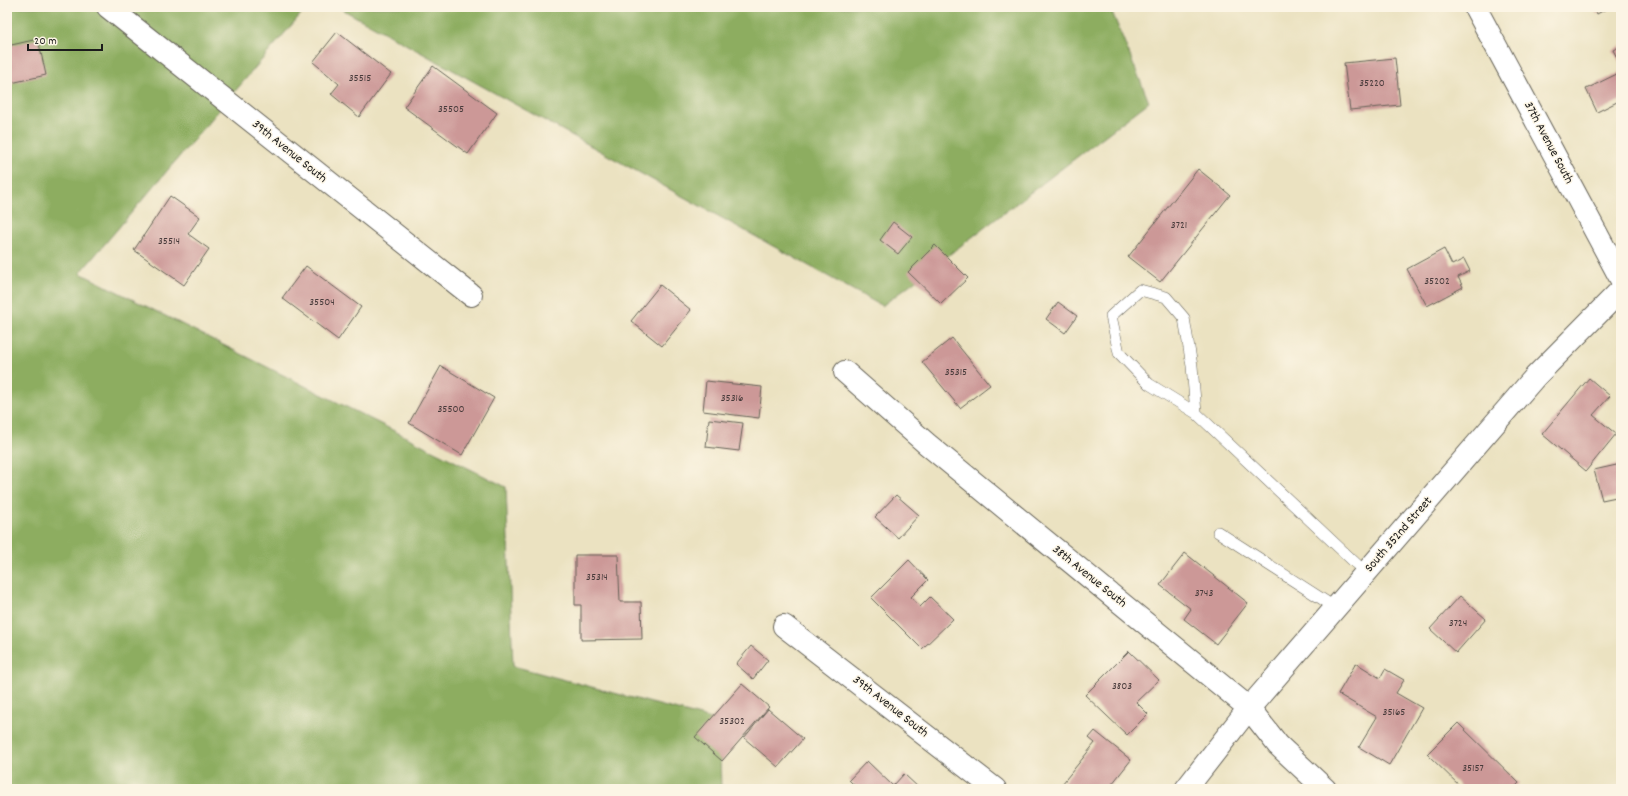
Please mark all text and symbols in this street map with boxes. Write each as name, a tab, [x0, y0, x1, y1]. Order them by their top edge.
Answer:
scale bar	[28, 26, 102, 52]
text: 20 m	[34, 33, 57, 50]
house number: 35515	[349, 71, 371, 87]
house number: 35220	[1359, 76, 1385, 92]
street label: 37th Avenue South	[1518, 98, 1578, 188]
house number: 35505	[438, 102, 464, 118]
street label: 39th Avenue South	[247, 116, 331, 188]
house number: 3721	[1171, 218, 1187, 234]
house number: 35514	[158, 234, 180, 250]
house number: 35202	[1424, 274, 1450, 290]
house number: 35504	[309, 295, 335, 311]
house number: 35315	[945, 365, 967, 381]
house number: 35316	[721, 391, 743, 407]
house number: 35500	[437, 402, 465, 418]
street label: South 352nd Street	[1361, 493, 1437, 577]
street label: 38th Avenue South	[1048, 541, 1130, 613]
house number: 35314	[586, 570, 608, 586]
house number: 3743	[1195, 586, 1213, 602]
house number: 3724	[1449, 616, 1467, 632]
street label: 39th Avenue South	[848, 671, 932, 743]
house number: 3803	[1112, 679, 1132, 695]
house number: 35165	[1383, 705, 1405, 721]
house number: 35302	[719, 714, 745, 730]
house number: 35157	[1462, 761, 1484, 777]

